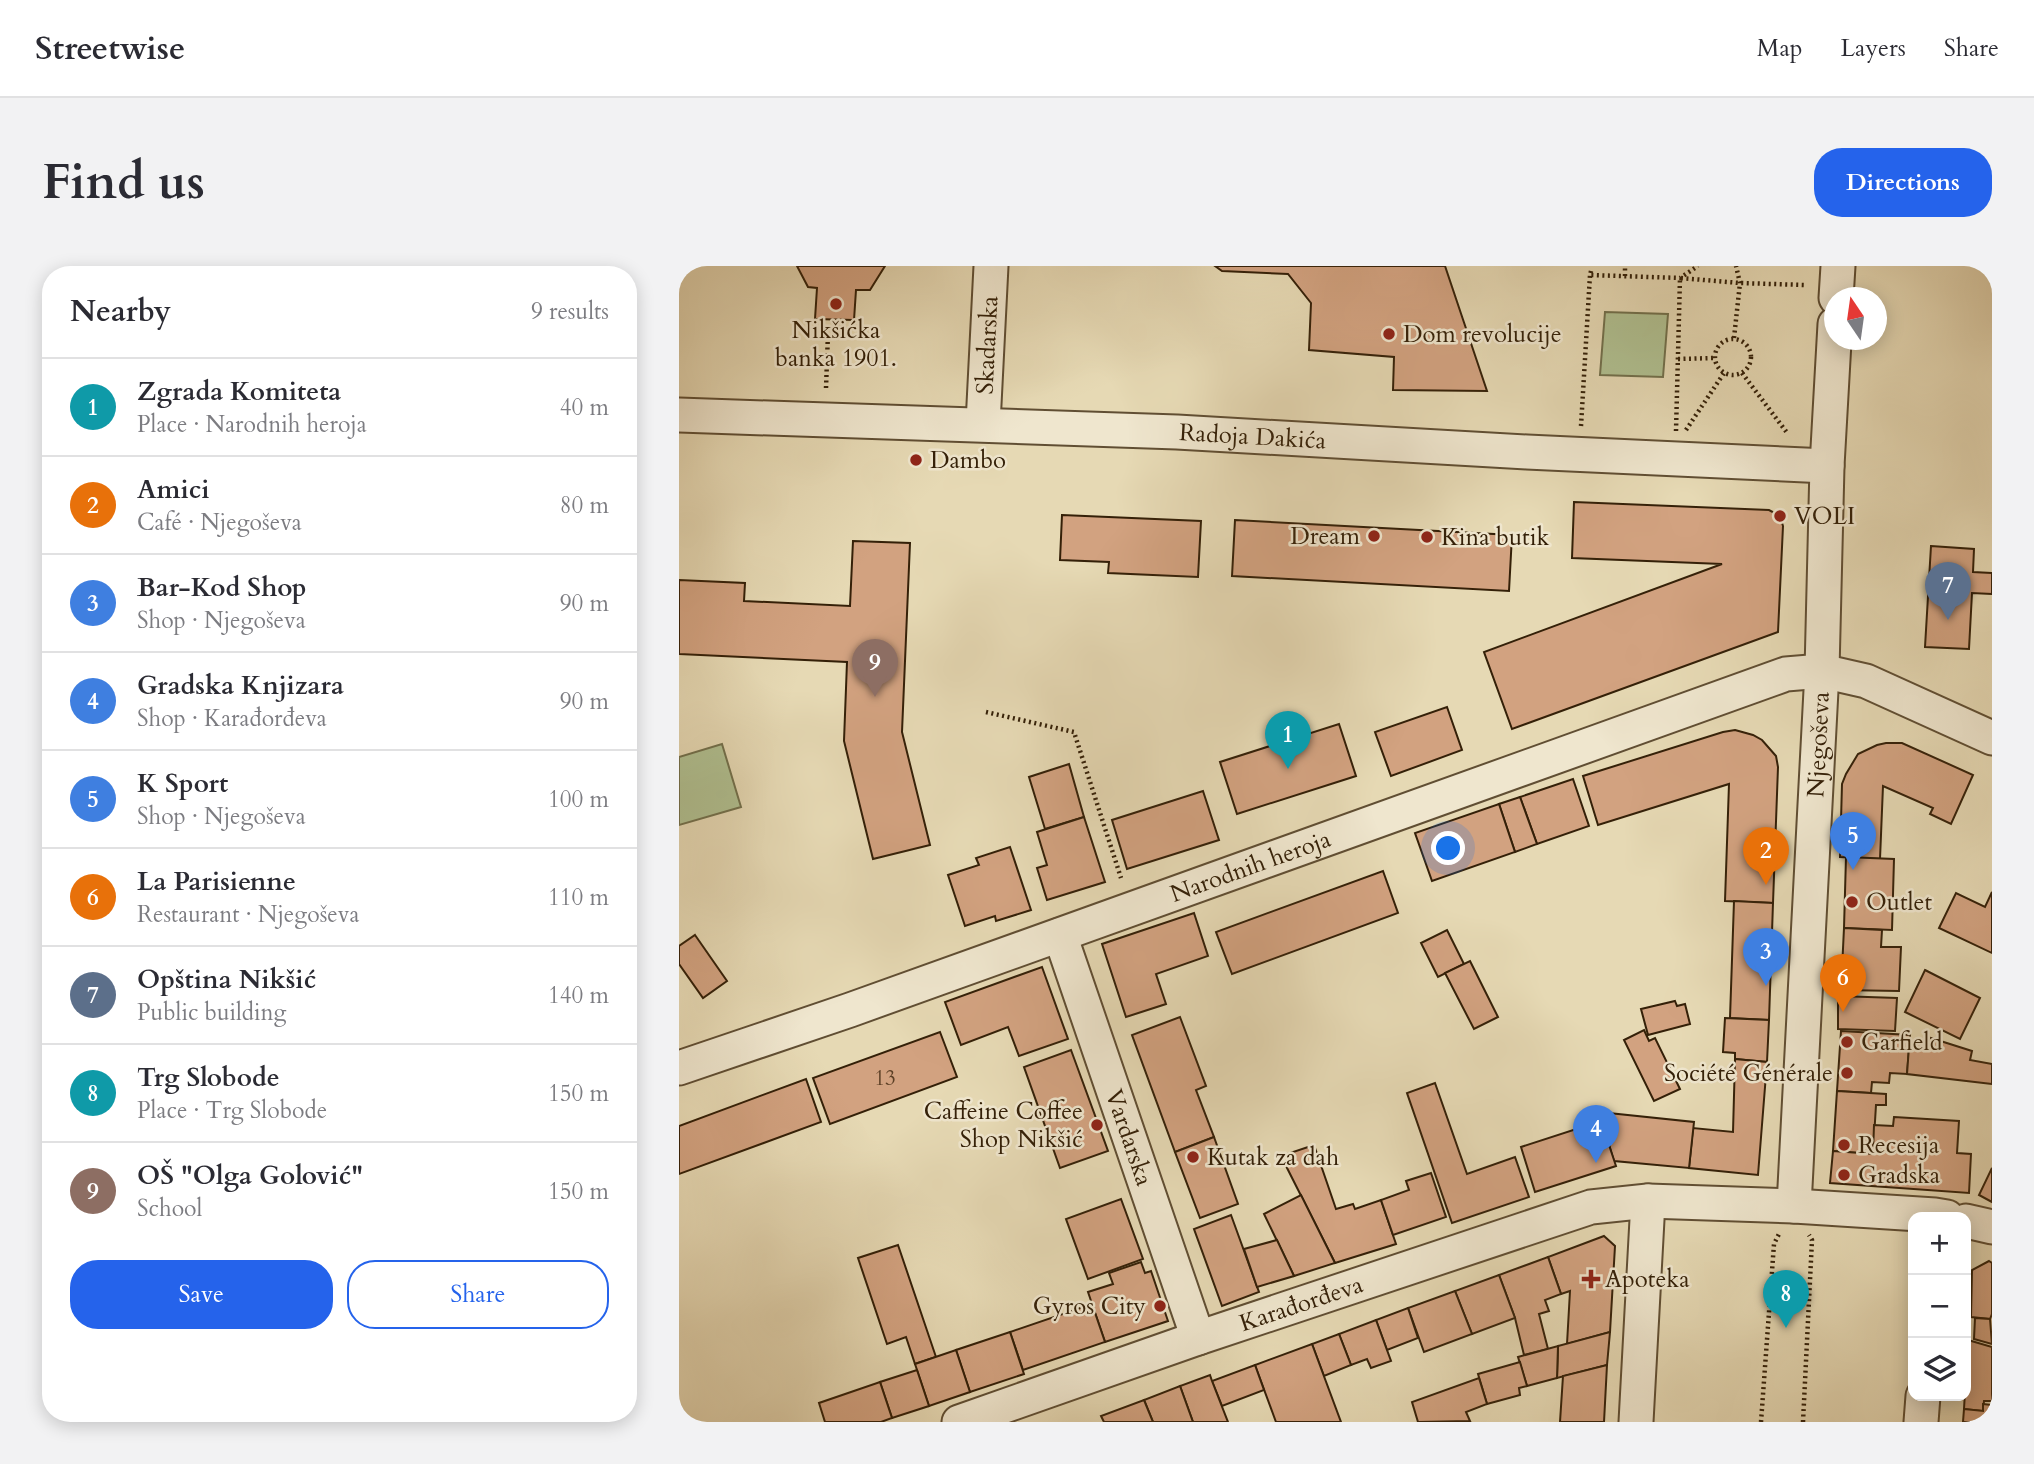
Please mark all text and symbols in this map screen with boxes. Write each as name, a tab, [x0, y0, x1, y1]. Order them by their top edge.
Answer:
text: Streetwise	[35, 26, 185, 71]
text: Map	[1757, 32, 1803, 65]
text: Layers	[1841, 32, 1906, 65]
text: Share	[1944, 32, 1999, 65]
button: Directions	[1814, 148, 1992, 217]
text: Find us	[42, 149, 205, 216]
north arrow	[1824, 287, 1887, 350]
text: Nearby	[70, 291, 171, 332]
street label: Skadarska	[969, 295, 1006, 395]
text: 9 results	[531, 296, 609, 327]
marker: Nikšićka banka 1901.	[828, 296, 844, 312]
place label: Nikšićka banka 1901.	[775, 314, 897, 375]
place label: Dom revolucije	[1403, 318, 1562, 351]
marker: Dom revolucije	[1381, 326, 1397, 342]
text: Zgrada Komiteta	[137, 374, 341, 409]
text: 1	[87, 392, 99, 423]
text: 40 m	[560, 392, 609, 423]
text: Place · Narodnih heroja	[137, 409, 367, 440]
street label: Radoja Dakića	[1178, 416, 1328, 458]
place label: Dambo	[930, 444, 1006, 477]
marker: Dambo	[908, 452, 924, 468]
text: Amici	[137, 472, 210, 507]
text: 2	[87, 490, 99, 521]
text: 80 m	[560, 490, 609, 521]
place label: VOLI	[1794, 500, 1855, 533]
text: Café · Njegoševa	[137, 507, 302, 538]
marker: VOLI	[1772, 508, 1788, 524]
place label: Dream	[1290, 520, 1361, 553]
place label: Kina butik	[1441, 521, 1549, 554]
marker: Dream	[1366, 528, 1382, 544]
marker: Kina butik	[1419, 529, 1435, 545]
pin: 7	[1925, 562, 1971, 620]
text: Bar-Kod Shop	[137, 570, 307, 605]
text: 3	[87, 588, 99, 619]
text: 90 m	[560, 588, 609, 619]
text: Shop · Njegoševa	[137, 605, 306, 636]
pin: 9	[852, 639, 898, 697]
text: Gradska Knjizara	[137, 668, 344, 703]
text: 4	[87, 686, 99, 717]
text: 90 m	[560, 686, 609, 717]
street label: Njegoševa	[1799, 690, 1838, 798]
text: Shop · Karađorđeva	[137, 703, 327, 734]
pin: 1	[1265, 711, 1311, 769]
text: K Sport	[137, 766, 228, 801]
text: 5	[87, 784, 99, 815]
text: 100 m	[548, 784, 609, 815]
text: Shop · Njegoševa	[137, 801, 306, 832]
pin: 5	[1830, 812, 1876, 870]
street label: Narodnih heroja	[1166, 823, 1336, 911]
pin: 2	[1743, 827, 1789, 885]
your location	[1431, 831, 1465, 865]
text: La Parisienne	[137, 864, 296, 899]
text: 6	[87, 882, 99, 913]
text: 110 m	[548, 882, 609, 913]
place label: Outlet	[1866, 886, 1933, 919]
marker: Outlet	[1844, 894, 1860, 910]
text: Restaurant · Njegoševa	[137, 899, 359, 930]
pin: 3	[1743, 928, 1789, 986]
pin: 6	[1820, 954, 1866, 1012]
text: Opština Nikšić	[137, 962, 316, 997]
text: 7	[87, 980, 99, 1011]
text: 140 m	[548, 980, 609, 1011]
text: Public building	[137, 997, 287, 1028]
place label: Garfield	[1861, 1026, 1943, 1059]
marker: Garfield	[1839, 1034, 1855, 1050]
place label: Société Générale	[1664, 1057, 1833, 1090]
text: Trg Slobode	[137, 1060, 280, 1095]
house number: 13	[874, 1064, 896, 1093]
marker: Société Générale	[1839, 1065, 1855, 1081]
text: 8	[87, 1078, 99, 1109]
text: 150 m	[548, 1078, 609, 1109]
street label: Vardarska	[1097, 1085, 1161, 1191]
text: Place · Trg Slobode	[137, 1095, 327, 1126]
place label: Caffeine Coffee Shop Nikšić	[924, 1095, 1083, 1156]
pin: 4	[1573, 1105, 1619, 1163]
marker: Caffeine Coffee Shop Nikšić	[1089, 1117, 1105, 1133]
place label: Recesija	[1858, 1129, 1940, 1162]
marker: Recesija	[1836, 1137, 1852, 1153]
place label: Kutak za dah	[1207, 1141, 1339, 1174]
marker: Kutak za dah	[1185, 1149, 1201, 1165]
text: OŠ "Olga Golović"	[137, 1158, 363, 1193]
place label: Gradska	[1858, 1159, 1941, 1192]
marker: Gradska	[1836, 1167, 1852, 1183]
text: 9	[87, 1176, 99, 1207]
text: 150 m	[548, 1176, 609, 1207]
text: School	[137, 1193, 202, 1224]
map controls	[1908, 1212, 1971, 1401]
button: +	[1908, 1212, 1971, 1275]
button: Save	[70, 1260, 333, 1329]
button: Share	[347, 1260, 609, 1329]
place label: Apoteka	[1605, 1263, 1690, 1296]
street label: Karađorđeva	[1235, 1268, 1368, 1340]
pin: 8	[1763, 1270, 1809, 1328]
marker: Apoteka	[1583, 1271, 1599, 1287]
button: −	[1908, 1275, 1971, 1338]
place label: Gyros City	[1033, 1290, 1146, 1323]
marker: Gyros City	[1152, 1298, 1168, 1314]
button: layers	[1908, 1338, 1971, 1401]

